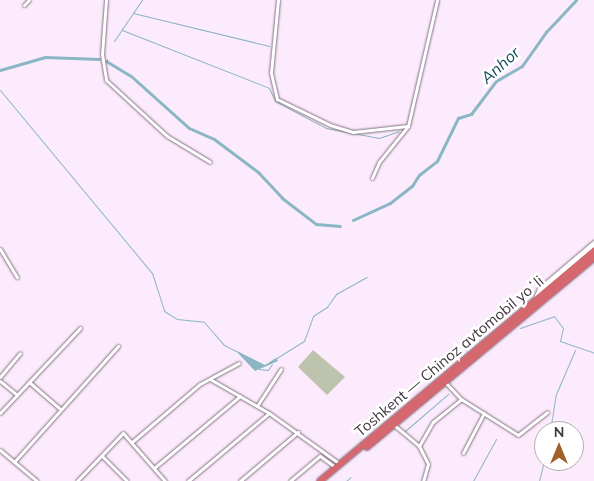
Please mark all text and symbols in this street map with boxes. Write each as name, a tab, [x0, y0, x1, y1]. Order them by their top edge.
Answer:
water label: Anhor	[477, 43, 523, 87]
street label: Toshkent — Chinoz avtomobil yoʻli	[351, 272, 547, 440]
north arrow	[534, 421, 584, 471]
text: N	[554, 423, 564, 441]

